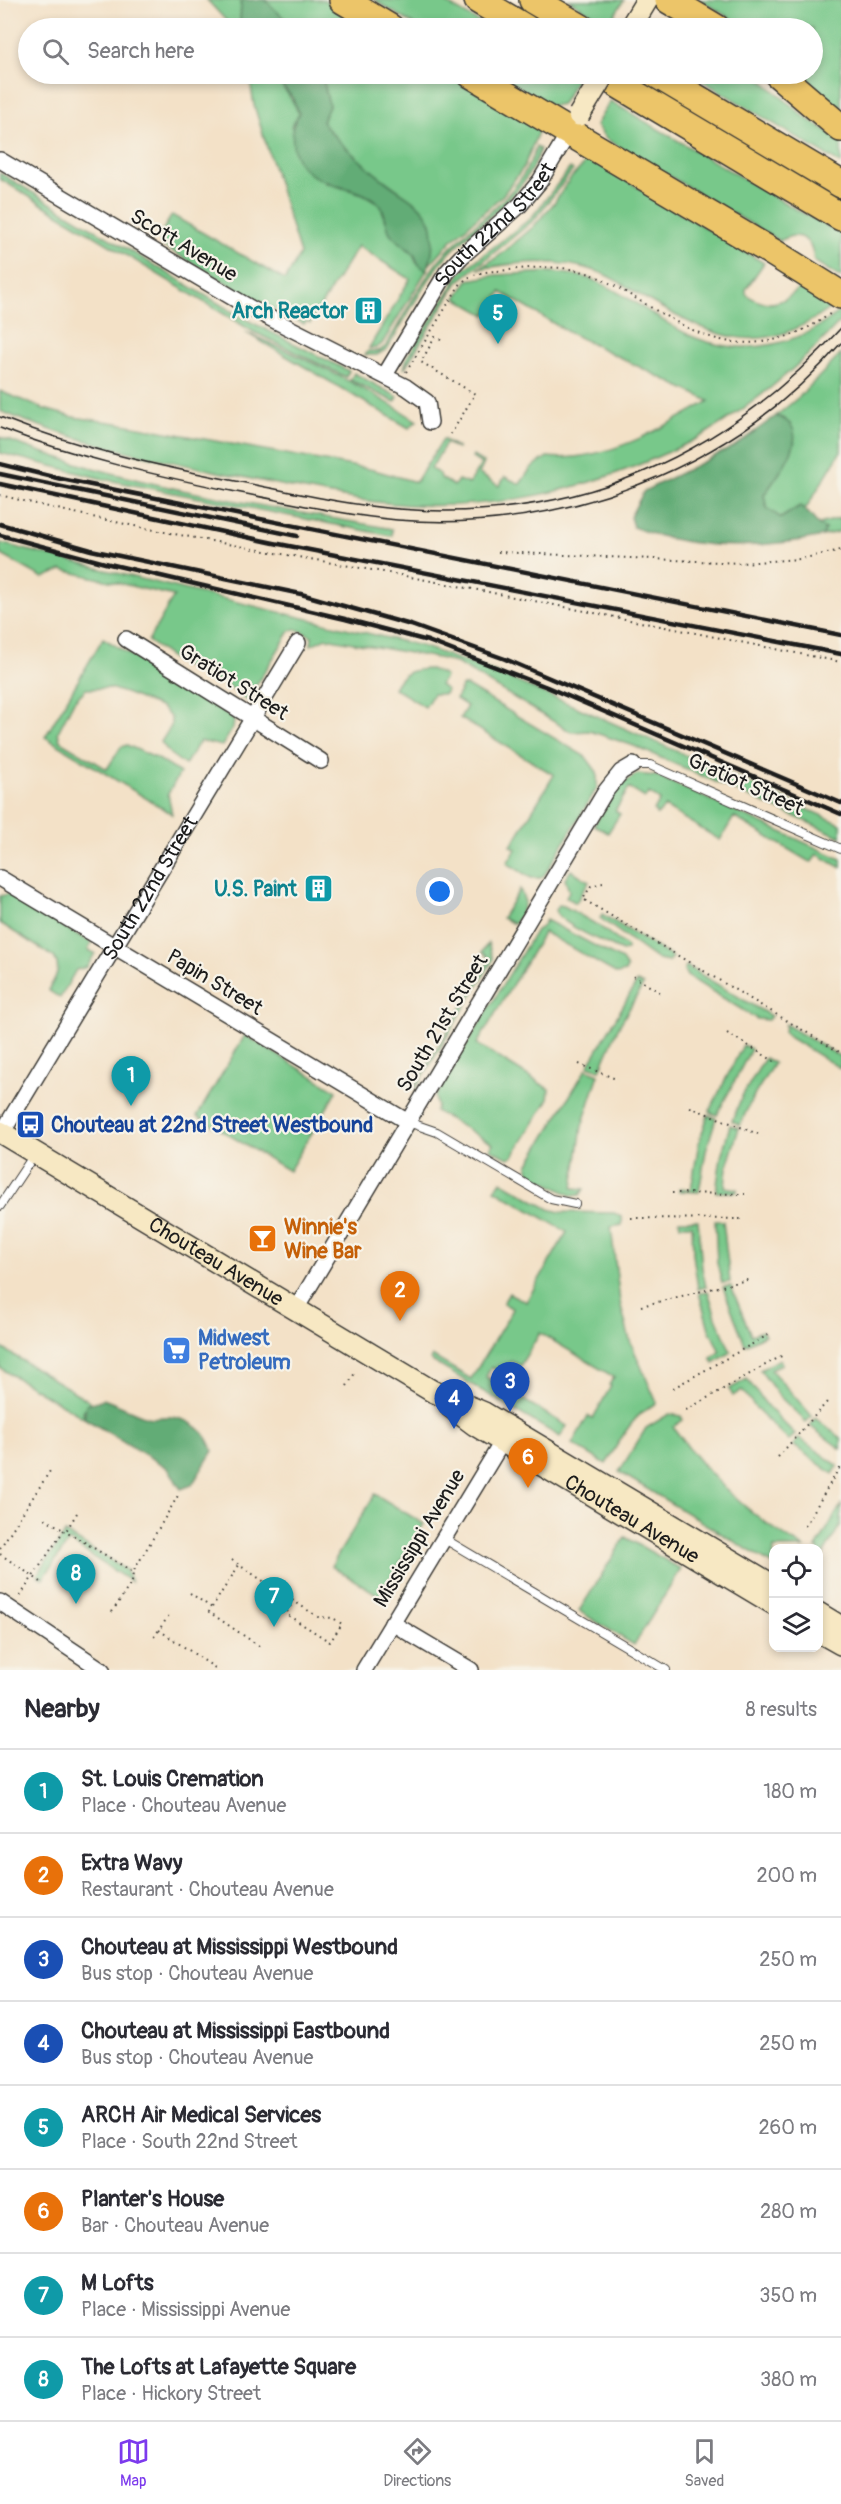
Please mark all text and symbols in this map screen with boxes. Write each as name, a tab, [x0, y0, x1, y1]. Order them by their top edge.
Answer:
search box	[18, 18, 823, 84]
icon: search	[39, 35, 72, 68]
text: Search here	[87, 37, 194, 65]
street label: South 22nd Street	[428, 157, 562, 292]
street label: Scott Avenue	[125, 203, 243, 288]
pin: 5	[478, 294, 518, 344]
building icon: Arch Reactor	[353, 295, 385, 327]
place label: Arch Reactor	[232, 298, 348, 325]
street label: Gratiot Street	[174, 638, 294, 727]
street label: Gratiot Street	[684, 747, 808, 822]
street label: South 22nd Street	[96, 811, 205, 966]
building icon: U.S. Paint	[302, 873, 334, 905]
place label: U.S. Paint	[214, 876, 298, 903]
your location	[425, 877, 454, 906]
street label: Papin Street	[162, 943, 268, 1022]
street label: South 21st Street	[391, 949, 495, 1097]
pin: 1	[112, 1056, 150, 1106]
bus stop icon: Chouteau at 22nd Street Westbound	[14, 1109, 46, 1141]
place label: Chouteau at 22nd Street Westbound	[51, 1112, 373, 1139]
street label: Chouteau Avenue	[143, 1211, 289, 1313]
place label: Winnie's Wine Bar	[284, 1214, 362, 1265]
bar icon: Winnie's Wine Bar	[247, 1223, 279, 1255]
pin: 2	[380, 1272, 420, 1321]
place label: Midwest Petroleum	[198, 1325, 291, 1376]
supermarket icon: Midwest Petroleum	[161, 1334, 193, 1366]
pin: 3	[490, 1362, 530, 1412]
pin: 4	[434, 1380, 474, 1429]
pin: 6	[508, 1438, 548, 1488]
street label: Mississippi Avenue	[368, 1464, 472, 1612]
street label: Chouteau Avenue	[559, 1469, 705, 1571]
map controls	[769, 1544, 823, 1652]
button: locate	[769, 1544, 823, 1598]
pin: 8	[56, 1554, 96, 1604]
pin: 7	[254, 1578, 294, 1627]
button: layers	[769, 1598, 823, 1652]
text: Nearby	[24, 1693, 100, 1725]
text: 8 results	[746, 1697, 817, 1722]
text: St. Louis Cremation	[81, 1765, 264, 1793]
text: 1	[40, 1779, 47, 1804]
text: 180 m	[763, 1779, 817, 1804]
text: Place · Chouteau Avenue	[81, 1793, 286, 1818]
text: Extra Wavy	[81, 1849, 182, 1877]
text: 2	[38, 1863, 49, 1888]
text: 200 m	[756, 1863, 817, 1888]
text: Restaurant · Chouteau Avenue	[81, 1877, 334, 1902]
text: Chouteau at Mississippi Westbound	[81, 1933, 398, 1961]
text: 3	[38, 1947, 49, 1972]
text: 250 m	[759, 1947, 817, 1972]
text: Bus stop · Chouteau Avenue	[81, 1961, 313, 1986]
text: Chouteau at Mississippi Eastbound	[81, 2017, 390, 2045]
text: 4	[38, 2031, 49, 2056]
text: 250 m	[759, 2031, 817, 2056]
text: Bus stop · Chouteau Avenue	[81, 2045, 313, 2070]
text: ARCH Air Medical Services	[81, 2101, 321, 2129]
text: 5	[38, 2115, 49, 2140]
text: 260 m	[758, 2115, 817, 2140]
text: Place · South 22nd Street	[81, 2129, 298, 2154]
text: Planter's House	[81, 2185, 224, 2213]
text: 6	[38, 2199, 49, 2224]
text: 280 m	[760, 2199, 817, 2224]
text: Bar · Chouteau Avenue	[81, 2213, 269, 2238]
text: M Lofts	[81, 2269, 153, 2297]
text: 7	[38, 2283, 49, 2308]
text: 350 m	[759, 2283, 817, 2308]
text: Place · Mississippi Avenue	[81, 2297, 290, 2322]
text: The Lofts at Lafayette Square	[81, 2353, 356, 2381]
text: 8	[38, 2367, 49, 2392]
text: 380 m	[760, 2367, 817, 2392]
text: Place · Hickory Street	[81, 2381, 261, 2406]
tab: Map	[117, 2435, 150, 2491]
tab: Directions	[383, 2435, 451, 2491]
tab: Saved	[685, 2435, 724, 2491]

